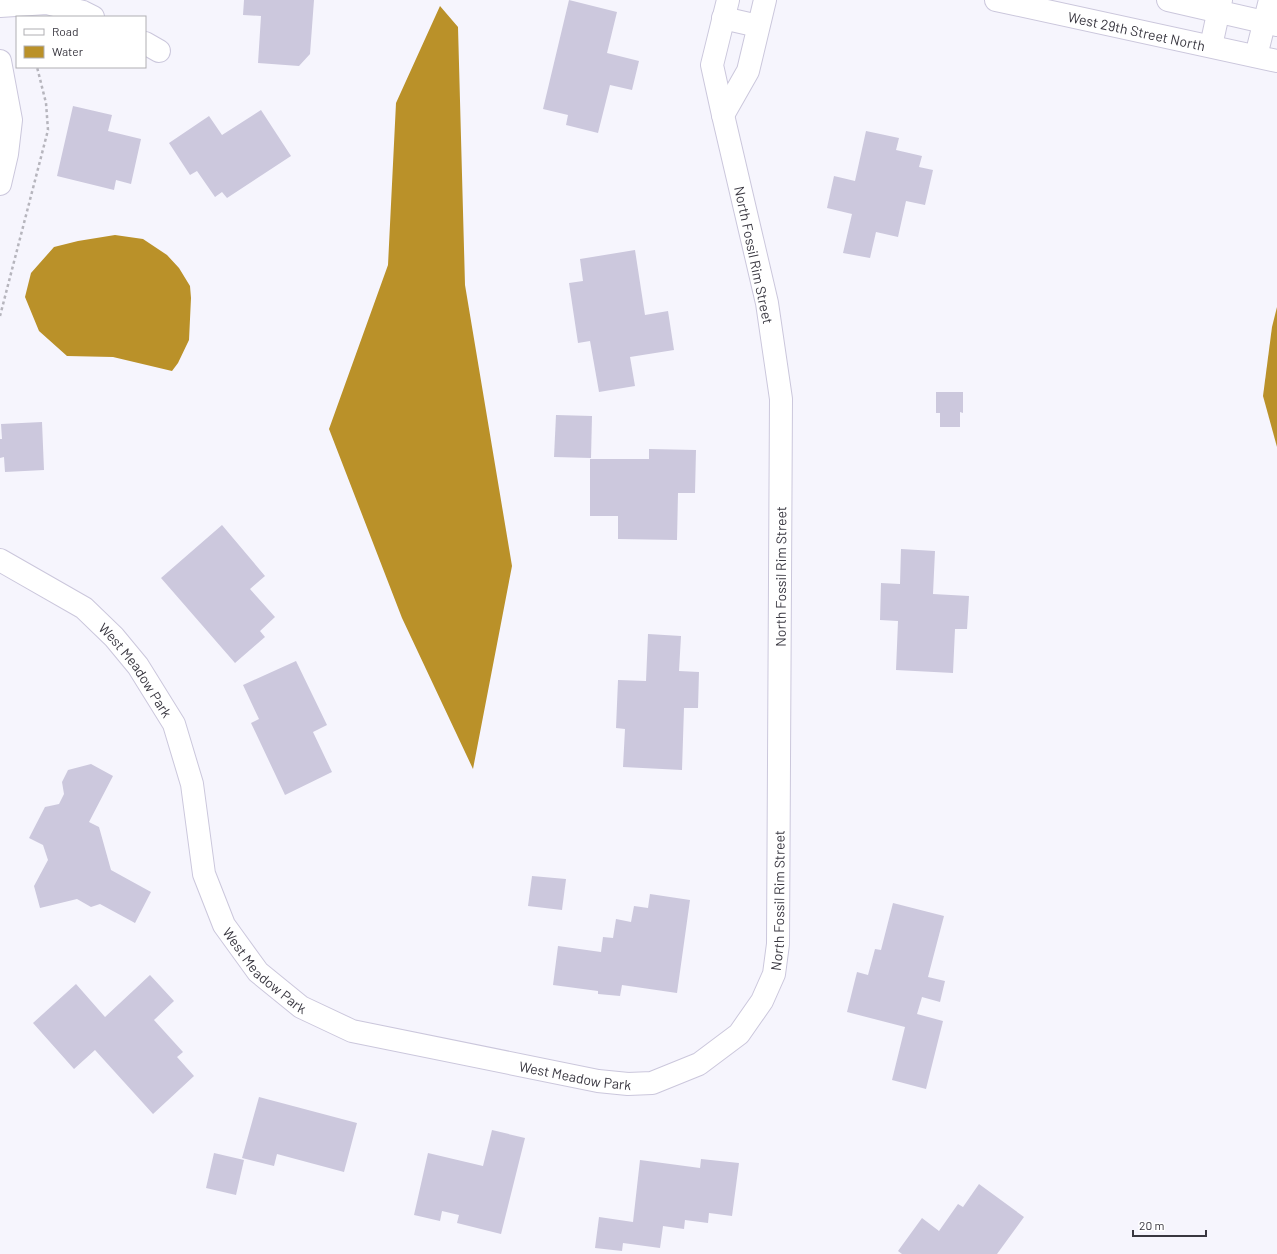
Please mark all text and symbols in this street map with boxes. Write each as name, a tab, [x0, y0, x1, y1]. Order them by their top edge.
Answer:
street label: West 29th Street North	[1066, 7, 1207, 54]
legend	[16, 16, 146, 68]
text: Road	[52, 24, 79, 38]
text: Water	[52, 44, 84, 58]
street label: North Fossil Rim Street	[731, 185, 777, 325]
street label: North Fossil Rim Street	[771, 506, 789, 647]
street label: West Meadow Park	[96, 619, 176, 720]
street label: North Fossil Rim Street	[766, 830, 787, 972]
street label: West Meadow Park	[220, 924, 309, 1017]
street label: West Meadow Park	[518, 1057, 632, 1093]
scale bar	[1133, 1212, 1206, 1238]
text: 20 m	[1139, 1218, 1165, 1232]

